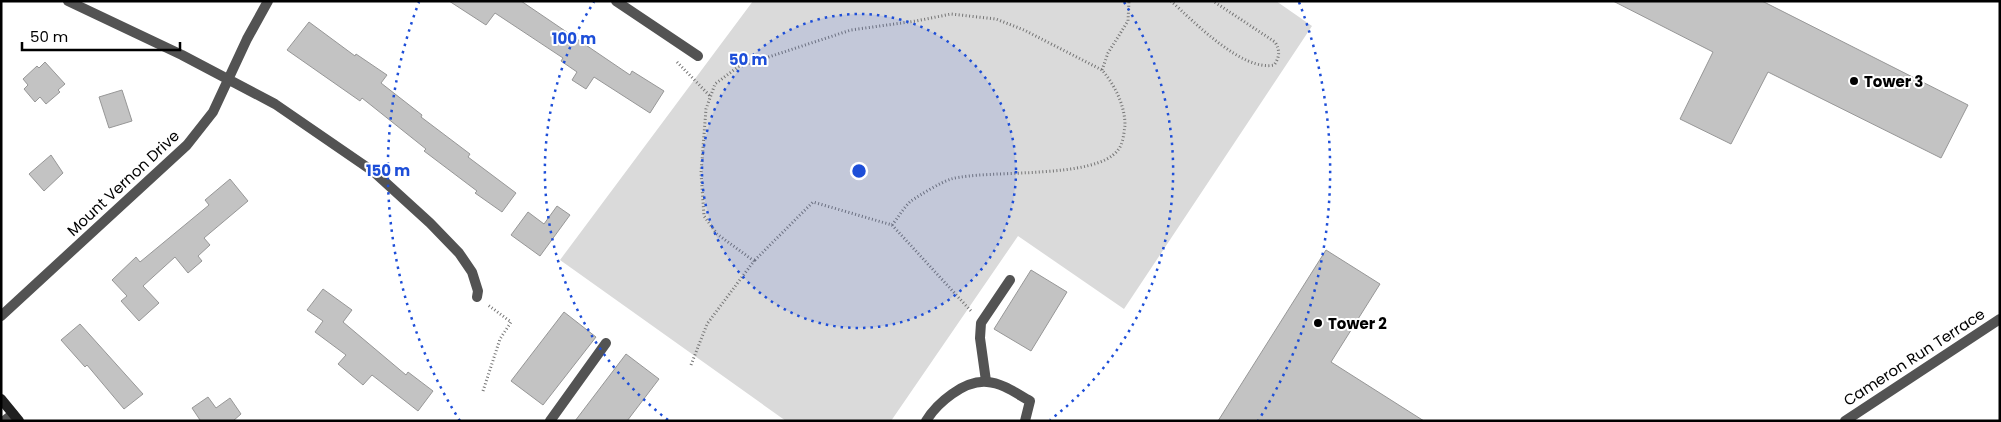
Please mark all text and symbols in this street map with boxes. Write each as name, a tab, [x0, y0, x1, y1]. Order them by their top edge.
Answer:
scale bar	[22, 20, 180, 52]
text: 50 m	[30, 26, 68, 47]
text: 100 m	[552, 28, 596, 49]
text: 50 m	[729, 49, 767, 70]
place label: Tower 3	[1864, 71, 1923, 92]
marker: Tower 3	[1848, 75, 1860, 87]
street label: Mount Vernon Drive	[62, 125, 184, 241]
text: 150 m	[366, 160, 410, 181]
centre of rings	[850, 162, 868, 180]
street label: Cameron Run Terrace	[1839, 303, 1989, 411]
place label: Tower 2	[1328, 313, 1387, 334]
marker: Tower 2	[1312, 317, 1324, 329]

